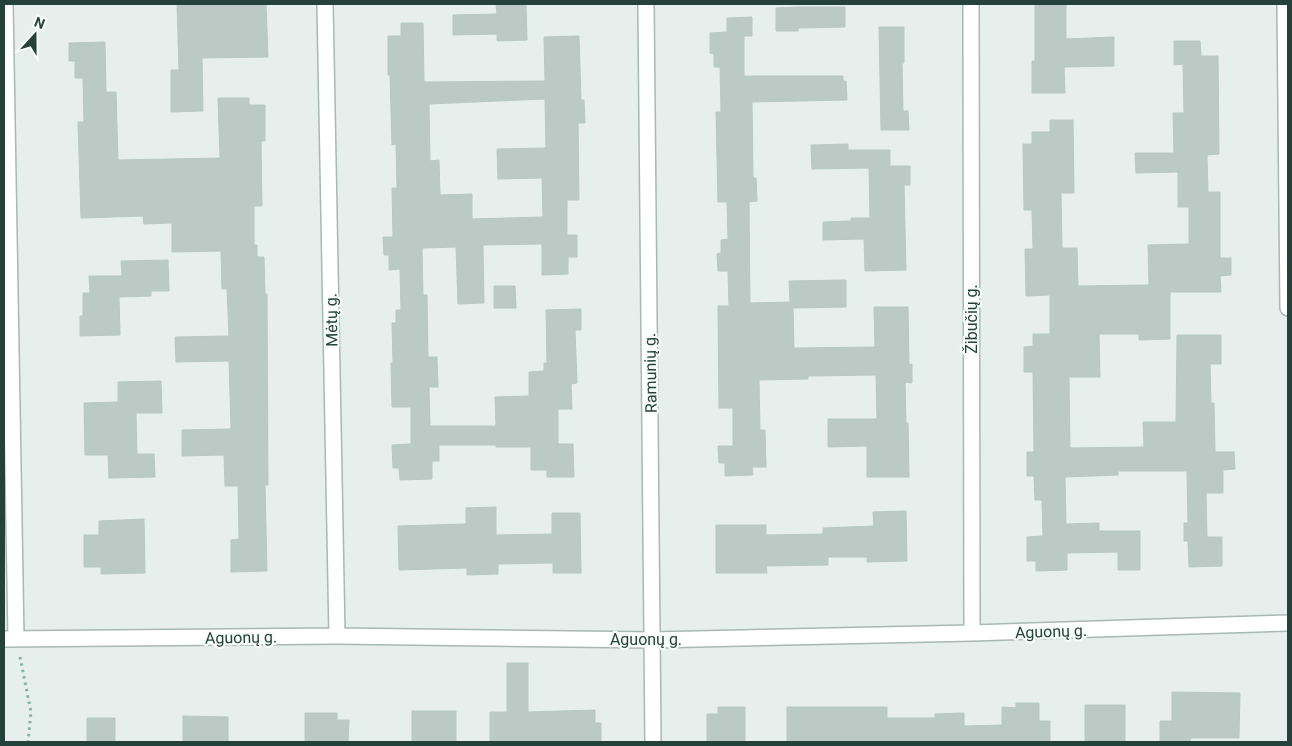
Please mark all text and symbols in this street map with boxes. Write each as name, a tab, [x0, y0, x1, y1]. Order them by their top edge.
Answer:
north arrow	[10, 10, 60, 60]
text: N	[32, 14, 47, 32]
street label: Žibučių g.	[962, 284, 981, 354]
street label: Mėtų g.	[322, 293, 341, 347]
street label: Ramunių g.	[640, 333, 661, 413]
street label: Aguonų g.	[1015, 621, 1087, 642]
street label: Aguonų g.	[205, 627, 277, 648]
street label: Aguonų g.	[610, 630, 682, 649]

